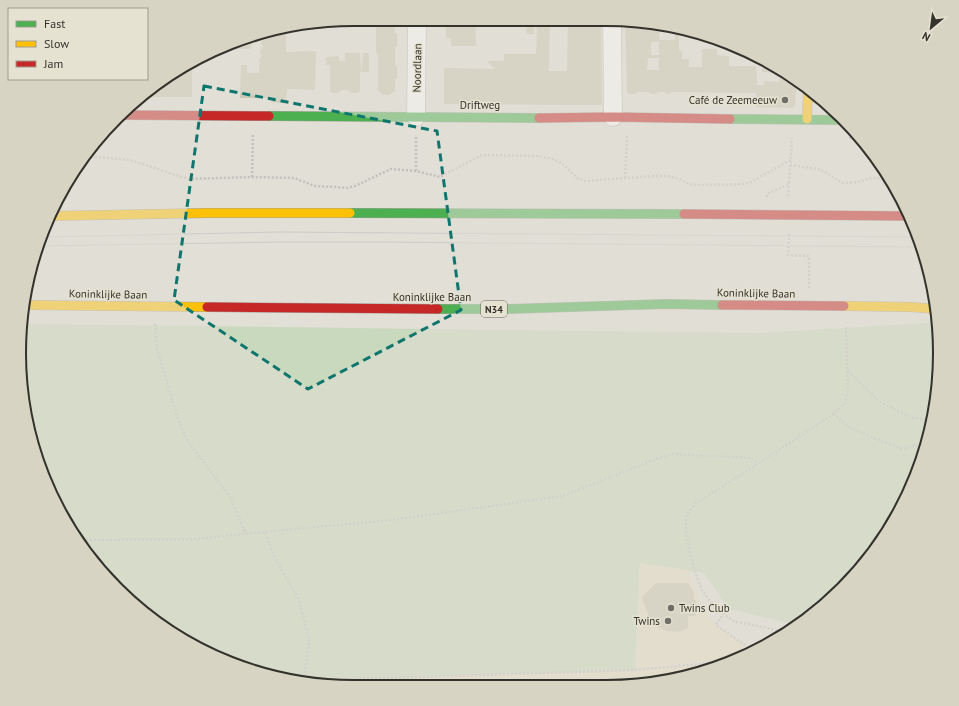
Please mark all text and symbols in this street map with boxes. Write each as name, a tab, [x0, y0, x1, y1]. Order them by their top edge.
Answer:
legend	[8, 8, 148, 80]
north arrow	[911, 8, 951, 48]
text: Fast	[44, 16, 65, 31]
text: N	[920, 29, 933, 45]
text: Slow	[44, 36, 69, 51]
street label: Noordlaan	[410, 43, 424, 93]
text: Jam	[43, 56, 63, 71]
place label: Café de Zeemeeuw	[689, 93, 777, 107]
marker: Café de Zeemeeuw	[780, 95, 790, 105]
street label: Driftweg	[460, 98, 500, 112]
street label: Koninklijke Baan	[717, 285, 795, 301]
street label: Koninklijke Baan	[69, 286, 147, 302]
street label: Koninklijke Baan	[393, 290, 471, 304]
road number: N34	[481, 301, 507, 317]
place label: Twins Club	[679, 601, 730, 615]
marker: Twins Club	[666, 603, 676, 613]
place label: Twins	[634, 614, 660, 628]
marker: Twins	[663, 616, 673, 626]

